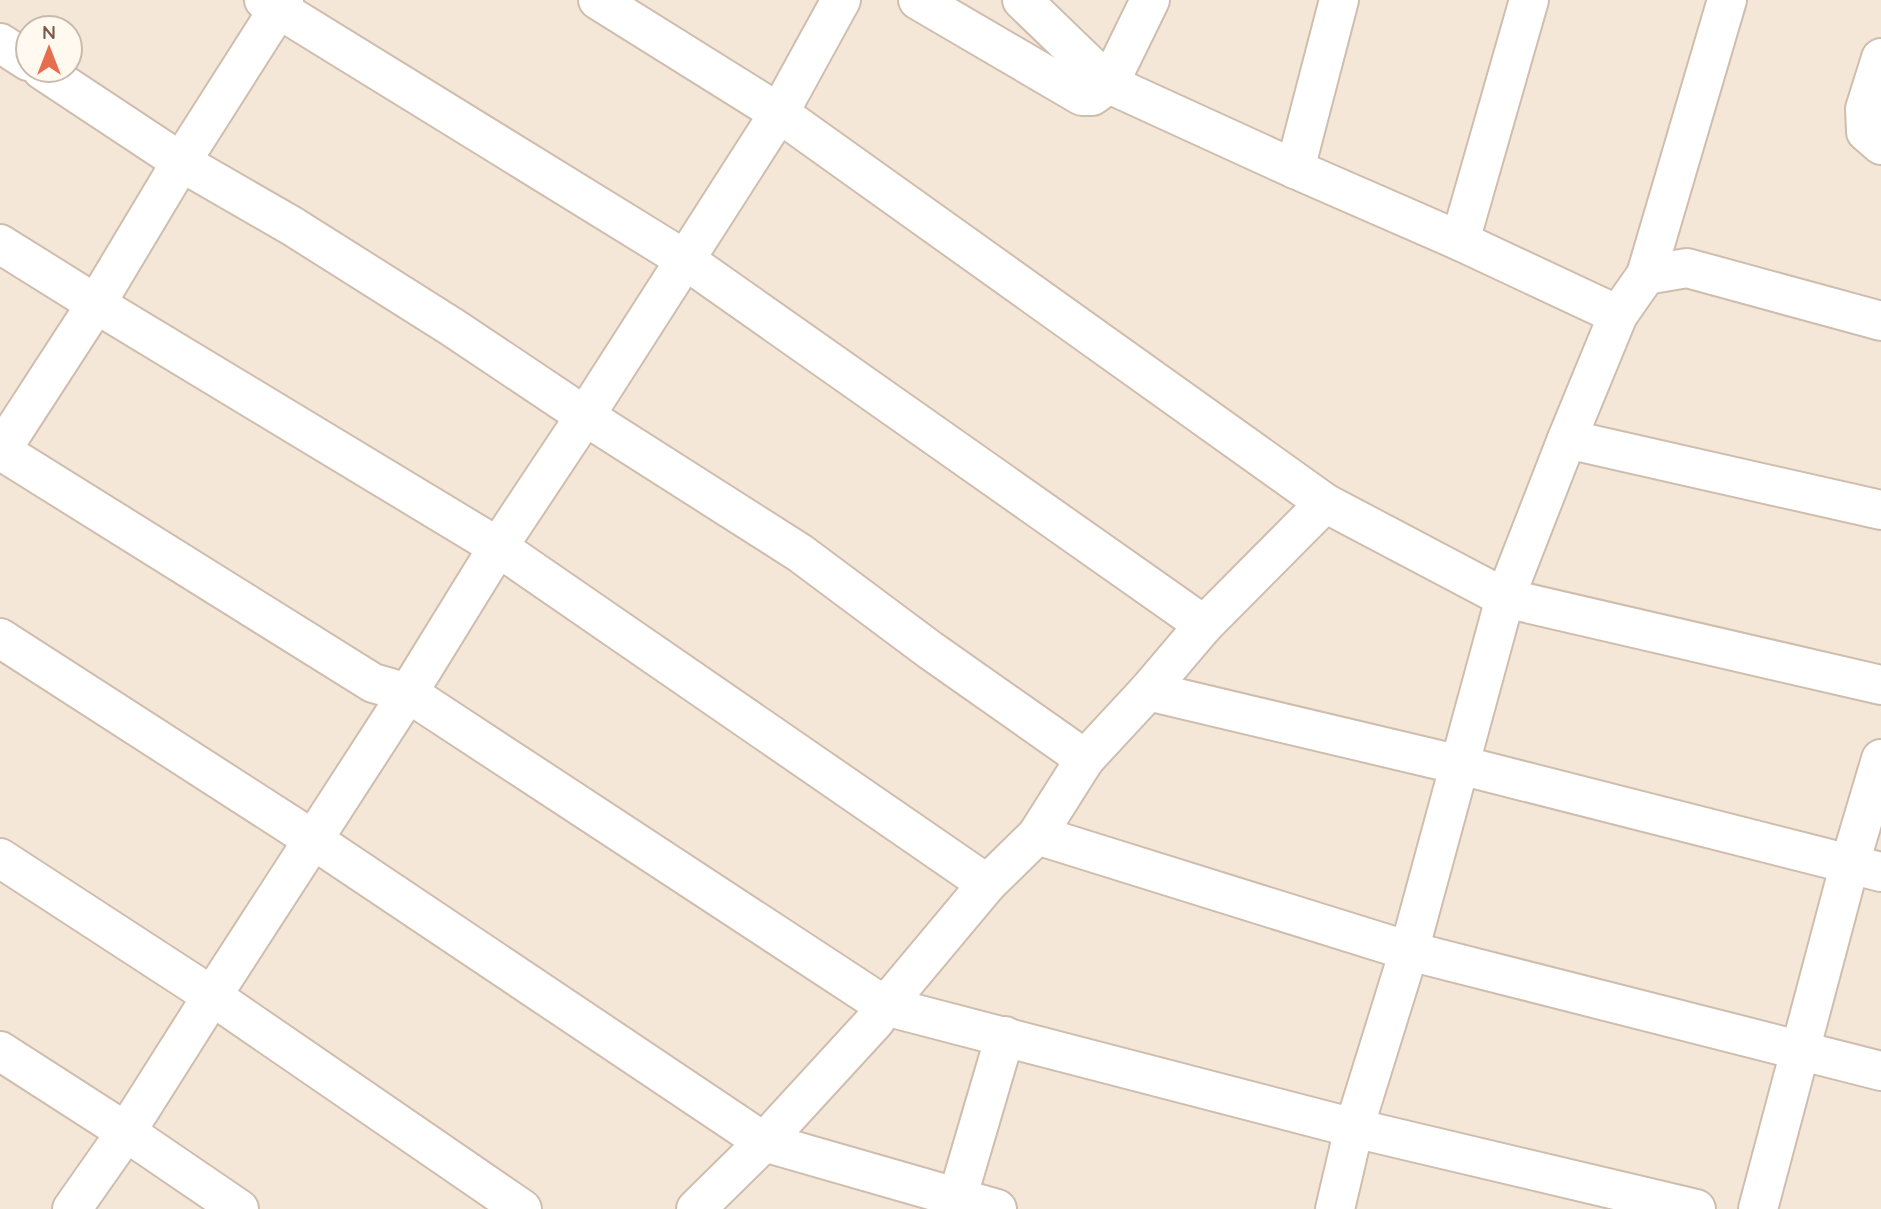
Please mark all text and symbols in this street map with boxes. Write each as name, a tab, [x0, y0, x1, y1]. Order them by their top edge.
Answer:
north arrow	[14, 14, 84, 84]
text: N	[42, 20, 56, 44]

